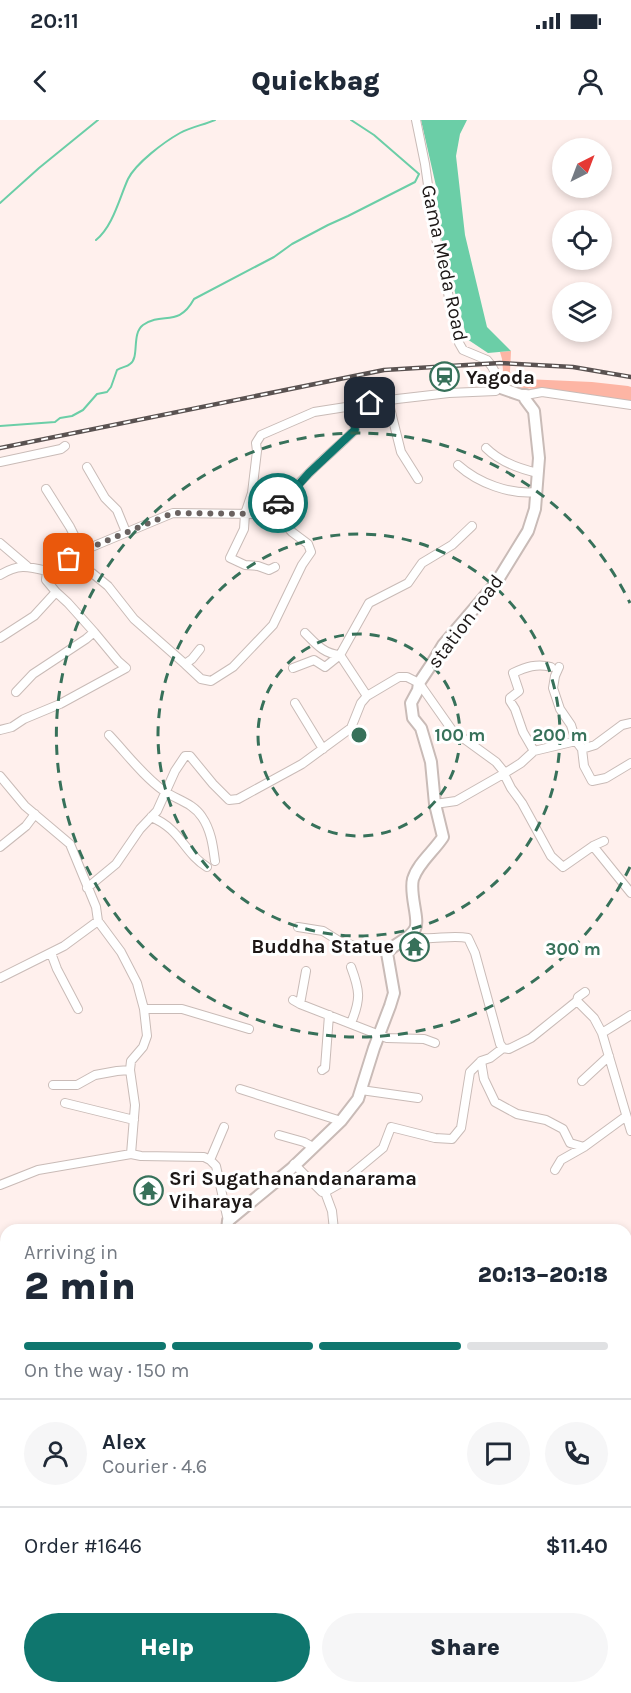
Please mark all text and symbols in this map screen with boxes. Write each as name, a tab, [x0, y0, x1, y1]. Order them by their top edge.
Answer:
text: 20:11	[30, 8, 79, 34]
icon: back	[24, 65, 57, 98]
text: Quickbag	[251, 65, 380, 97]
icon: person	[574, 65, 607, 98]
north arrow	[552, 138, 612, 198]
map controls	[552, 138, 612, 342]
street label: Gama Meda Road	[417, 183, 472, 343]
button: locate	[552, 210, 612, 270]
button: layers	[552, 282, 612, 342]
station icon: Yagoda	[429, 361, 461, 393]
place label: Yagoda	[466, 366, 535, 389]
pin	[344, 377, 395, 428]
icon: home	[353, 386, 386, 419]
courier	[248, 473, 308, 533]
icon: car	[262, 487, 295, 520]
pin	[43, 533, 94, 584]
icon: bag	[52, 542, 85, 575]
street label: station road	[423, 570, 508, 673]
text: 100 m	[435, 724, 485, 746]
text: 200 m	[532, 724, 588, 746]
centre of rings	[349, 725, 369, 745]
temple icon: Buddha Statue	[399, 930, 431, 962]
place label: Buddha Statue	[251, 935, 394, 958]
text: 300 m	[545, 938, 601, 960]
place label: Sri Sugathanandanarama Viharaya	[169, 1167, 417, 1213]
temple icon: Sri Sugathanandanarama Viharaya	[132, 1174, 164, 1206]
text: Arriving in	[24, 1241, 118, 1264]
text: 20:13–20:18	[478, 1262, 608, 1288]
text: 2 min	[24, 1263, 136, 1309]
text: On the way · 150 m	[24, 1359, 189, 1382]
button: person	[24, 1422, 87, 1485]
button: chat	[467, 1422, 530, 1485]
button: phone	[545, 1422, 608, 1485]
text: Alex	[102, 1429, 146, 1455]
text: Courier · 4.6	[102, 1455, 207, 1478]
text: Order #1646	[24, 1533, 142, 1559]
text: $11.40	[545, 1533, 608, 1559]
button: Help	[24, 1613, 310, 1682]
button: Share	[322, 1613, 608, 1682]

